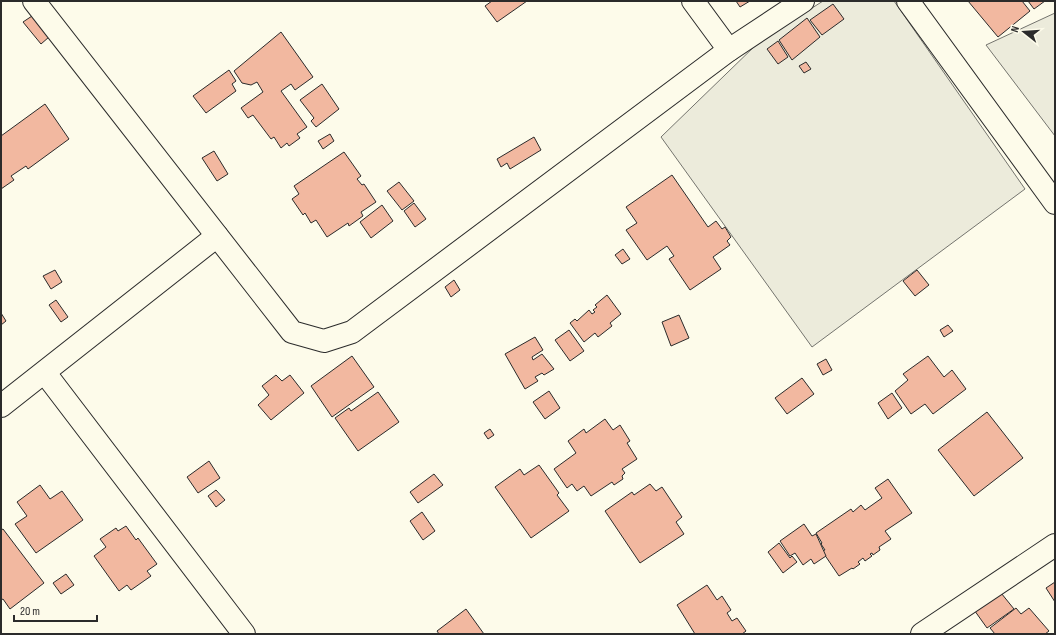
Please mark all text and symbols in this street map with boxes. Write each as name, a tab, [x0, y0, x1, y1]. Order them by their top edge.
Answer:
north arrow	[1004, 12, 1044, 52]
text: N	[1008, 24, 1022, 34]
scale bar	[14, 597, 97, 623]
text: 20 m	[20, 604, 40, 619]

